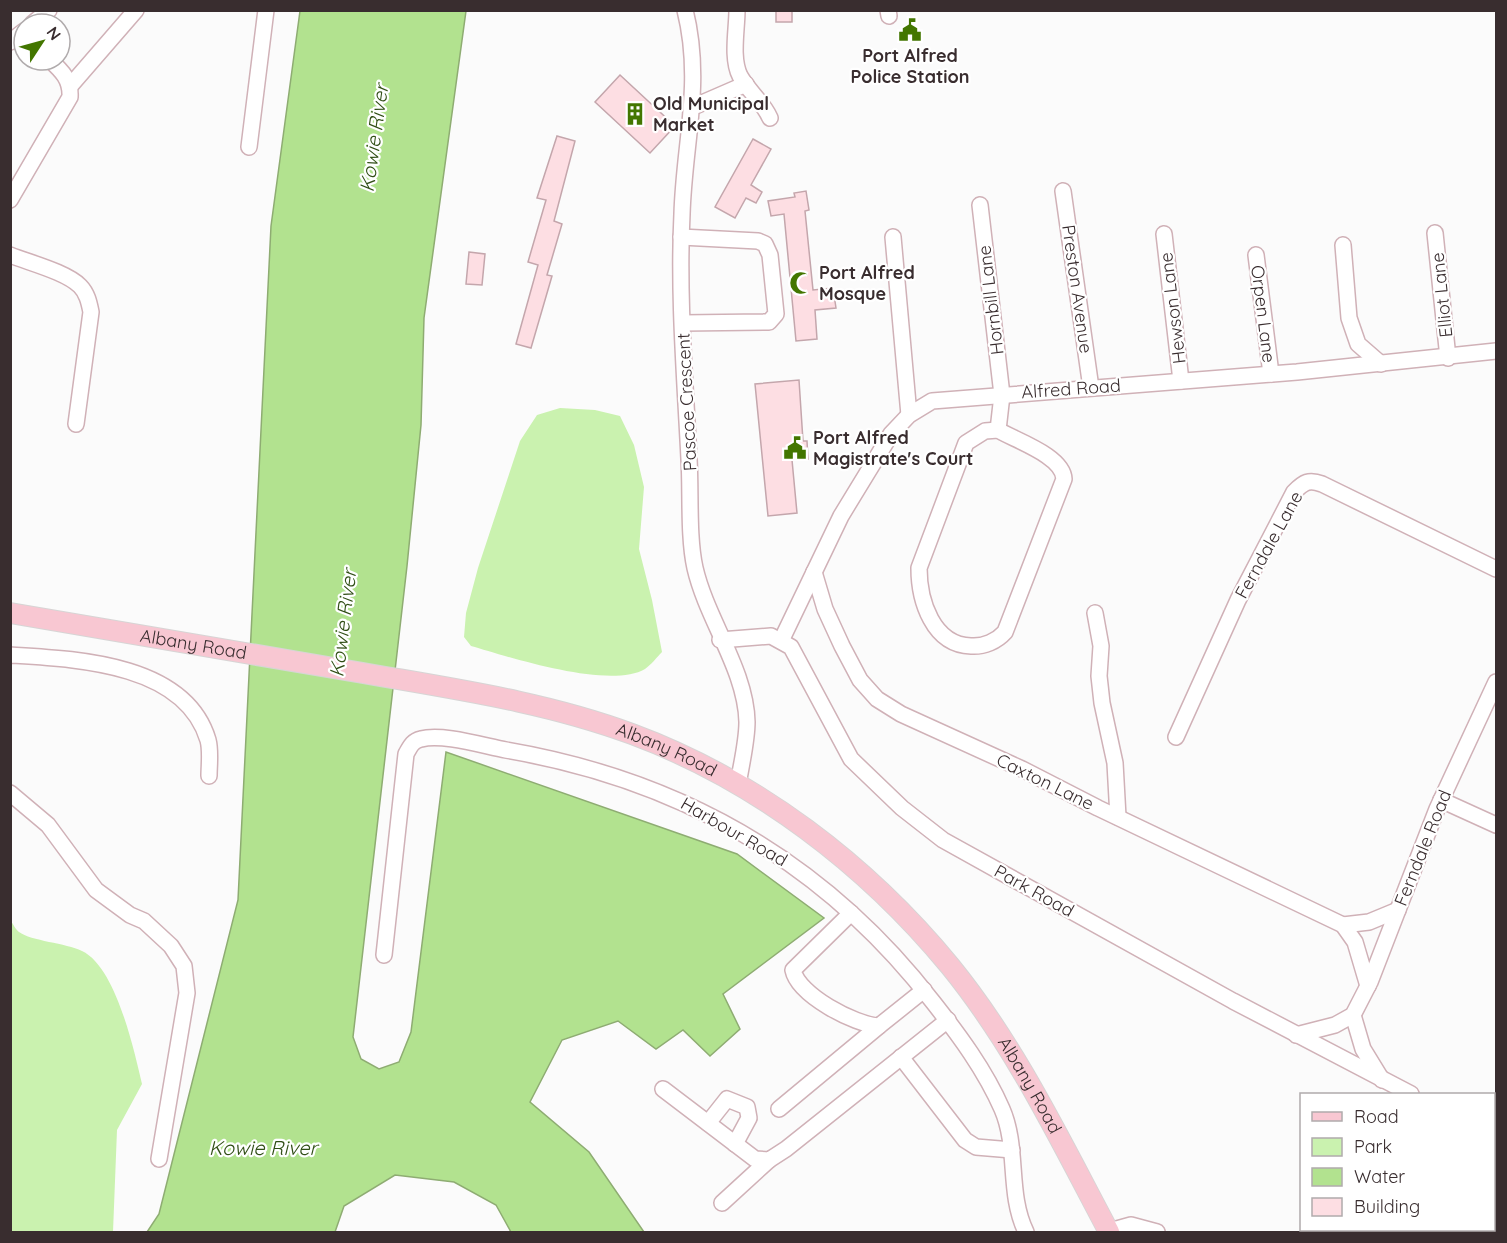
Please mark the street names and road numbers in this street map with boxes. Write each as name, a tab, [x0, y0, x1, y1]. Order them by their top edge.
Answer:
street label: Preston Avenue	[1057, 223, 1098, 355]
street label: Hornbill Lane	[972, 244, 1009, 356]
street label: Hewson Lane	[1154, 251, 1191, 365]
street label: Elliot Lane	[1426, 251, 1457, 339]
street label: Orpen Lane	[1246, 264, 1281, 364]
street label: Pascoe Crescent	[671, 332, 702, 472]
street label: Alfred Road	[1021, 374, 1121, 403]
street label: Ferndale Lane	[1230, 487, 1308, 603]
street label: Albany Road	[138, 624, 249, 664]
street label: Albany Road	[613, 717, 721, 781]
street label: Caxton Lane	[993, 748, 1098, 815]
street label: Ferndale Road	[1389, 787, 1456, 909]
street label: Harbour Road	[677, 792, 792, 871]
street label: Park Road	[990, 859, 1078, 922]
street label: Albany Road	[993, 1032, 1067, 1137]

